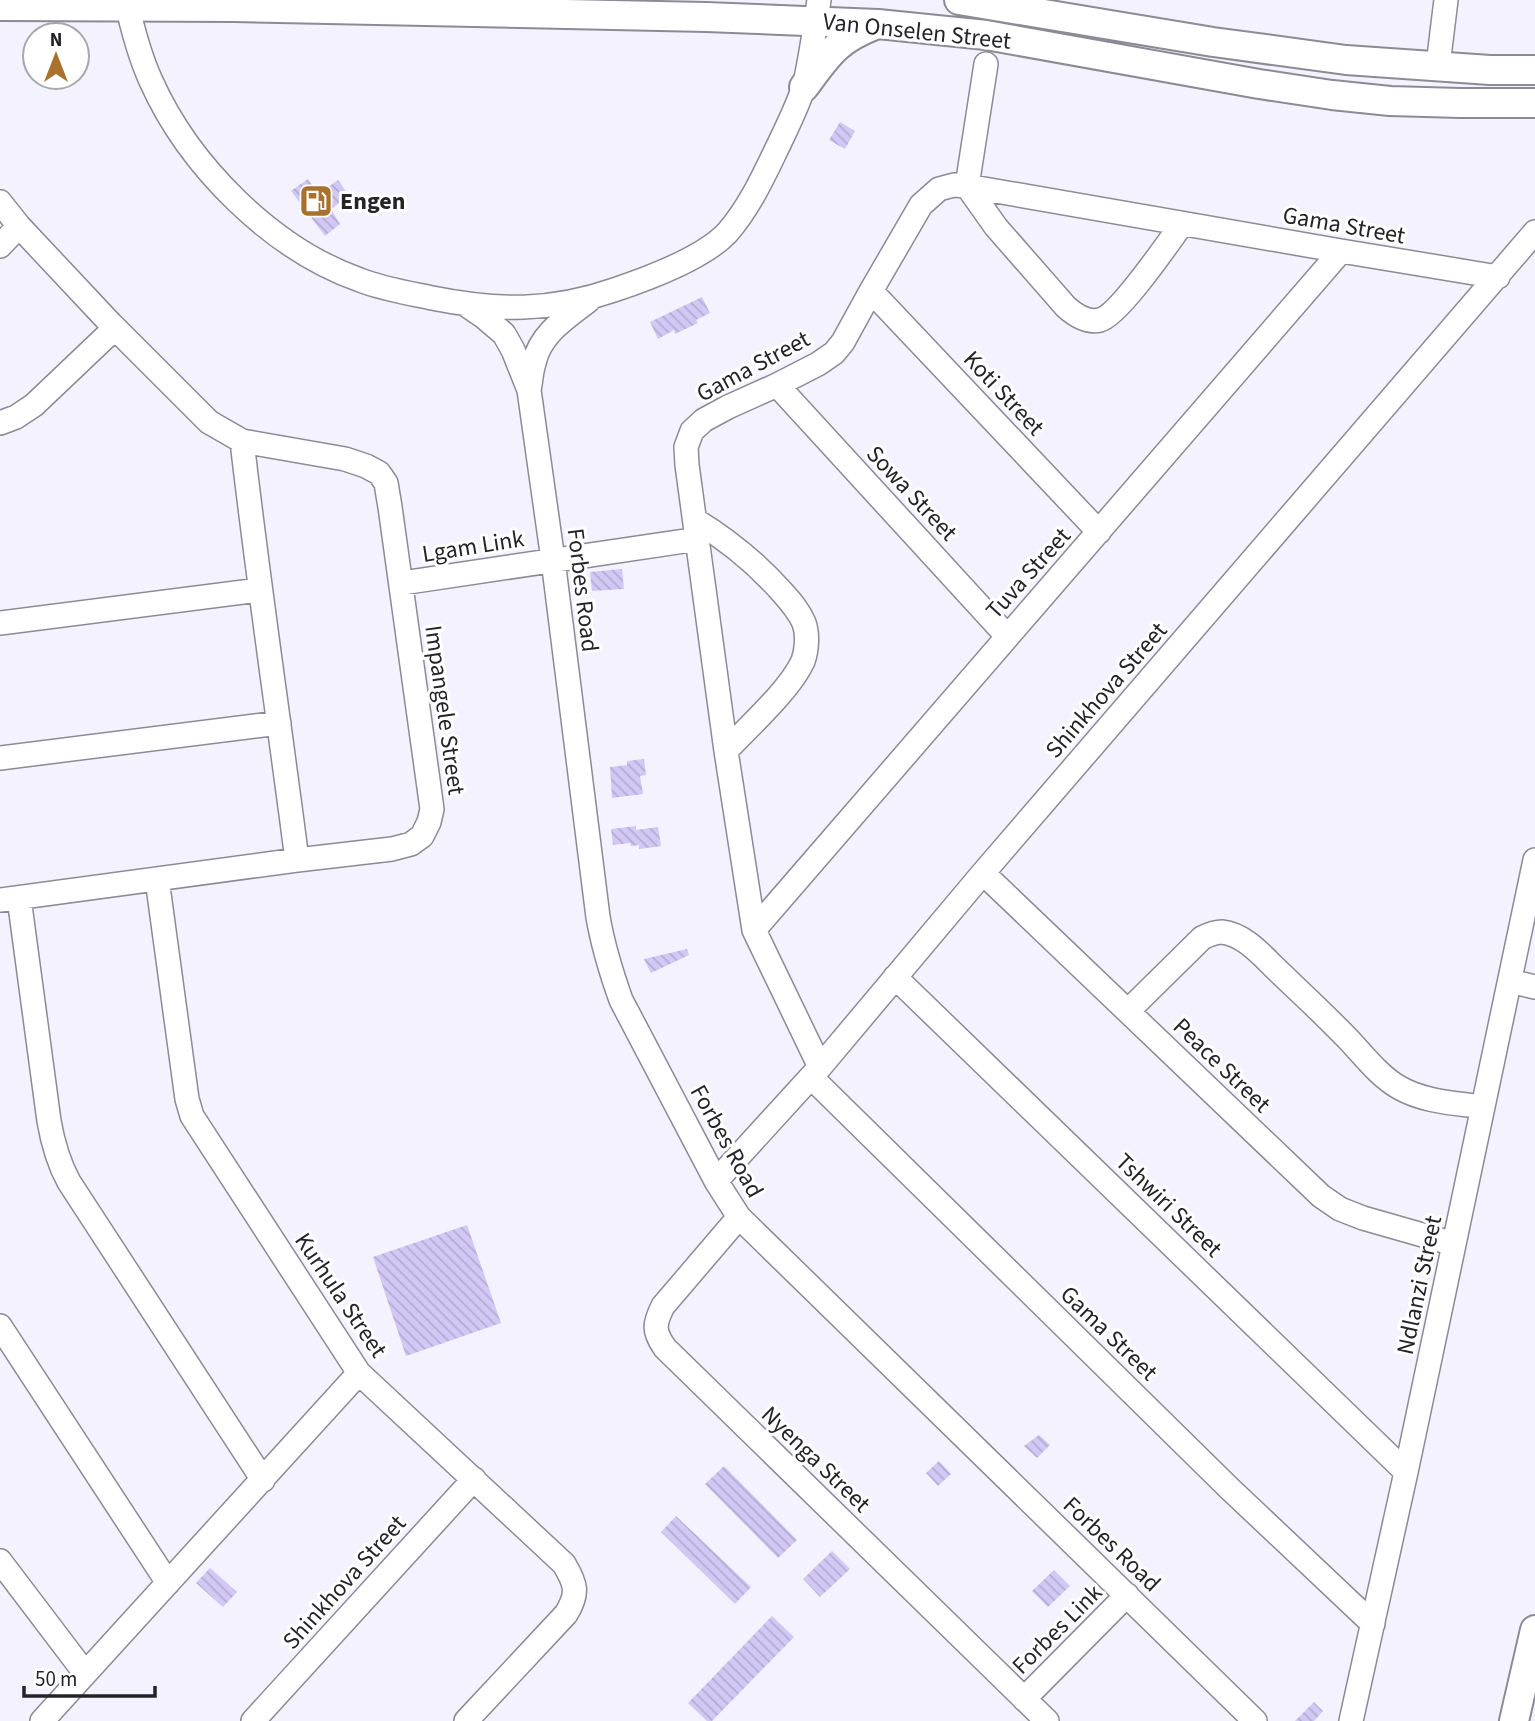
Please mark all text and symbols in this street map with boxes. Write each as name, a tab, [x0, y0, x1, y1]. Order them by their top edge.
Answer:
street label: Van Onselen Street	[821, 4, 1013, 59]
north arrow	[21, 21, 91, 91]
text: N	[50, 27, 62, 54]
fuel station icon: Engen	[297, 182, 335, 220]
place label: Engen	[340, 184, 405, 219]
street label: Gama Street	[1280, 198, 1408, 253]
street label: Gama Street	[690, 322, 816, 411]
street label: Koti Street	[955, 343, 1052, 444]
street label: Sowa Street	[858, 438, 965, 549]
street label: Tuva Street	[978, 520, 1079, 627]
street label: Lgam Link	[420, 521, 527, 572]
street label: Forbes Road	[558, 526, 607, 654]
street label: Shinkhova Street	[1037, 615, 1176, 766]
street label: Impangele Street	[415, 623, 474, 797]
street label: Peace Street	[1165, 1010, 1278, 1121]
street label: Forbes Road	[681, 1078, 772, 1204]
street label: Tshwiri Street	[1107, 1145, 1230, 1265]
street label: Ndlanzi Street	[1388, 1212, 1451, 1358]
street label: Kurhula Street	[286, 1226, 395, 1365]
street label: Gama Street	[1052, 1278, 1165, 1389]
street label: Nyenga Street	[753, 1398, 878, 1521]
street label: Forbes Road	[1055, 1489, 1169, 1600]
street label: Shinkhova Street	[274, 1507, 414, 1657]
street label: Forbes Link	[1004, 1576, 1111, 1683]
scale bar	[24, 1654, 156, 1698]
text: 50 m	[35, 1664, 77, 1694]

